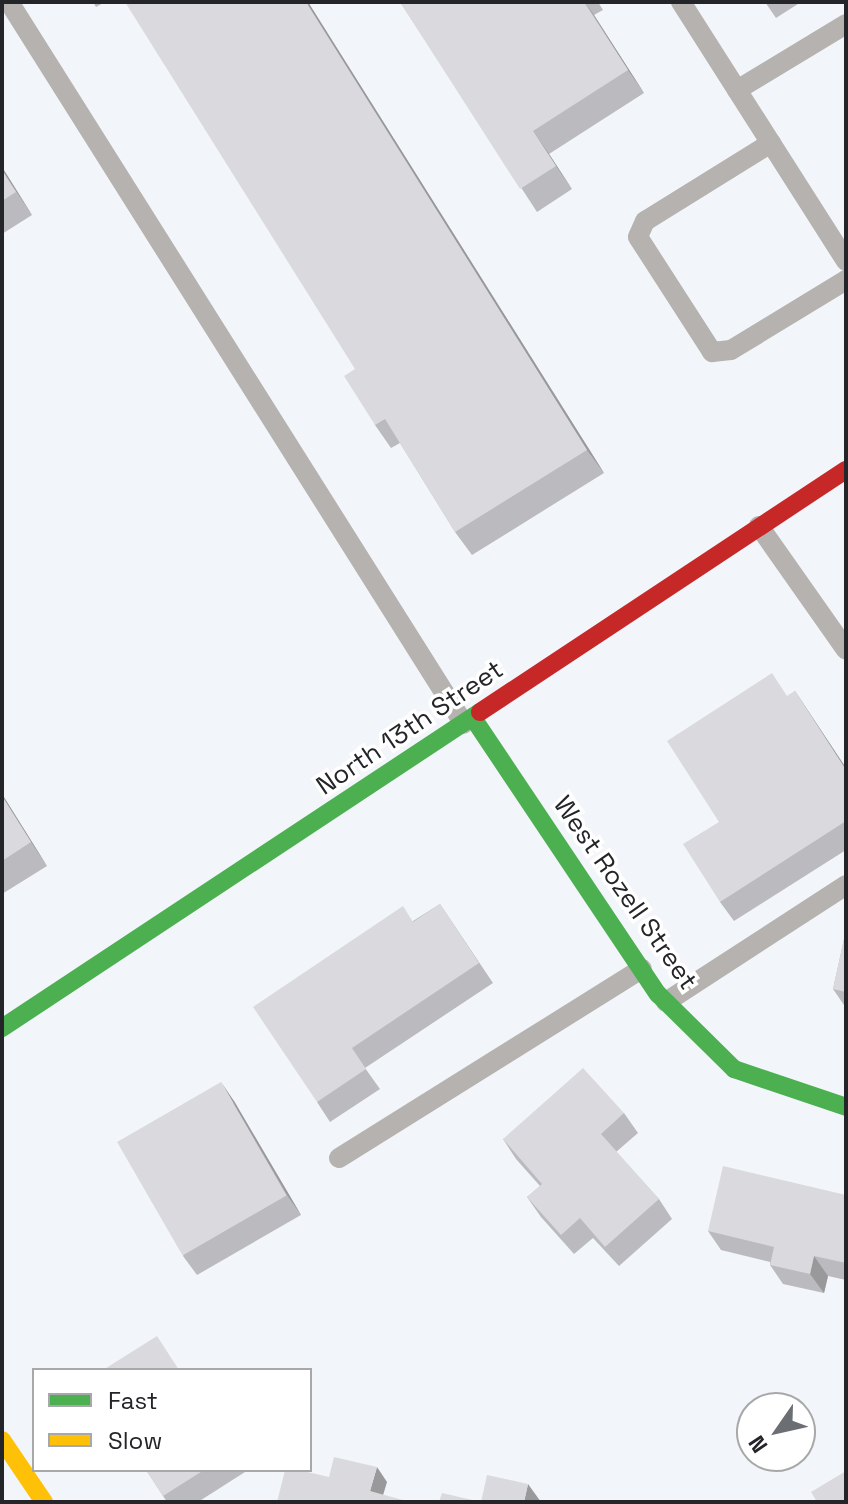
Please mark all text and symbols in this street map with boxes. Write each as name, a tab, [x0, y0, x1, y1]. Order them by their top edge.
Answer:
street label: North 13th Street	[311, 654, 509, 802]
street label: West Rozell Street	[547, 790, 703, 996]
legend	[32, 1368, 312, 1472]
text: Fast	[108, 1385, 158, 1416]
north arrow	[736, 1392, 816, 1472]
text: Slow	[108, 1425, 162, 1456]
text: N	[742, 1430, 773, 1458]

